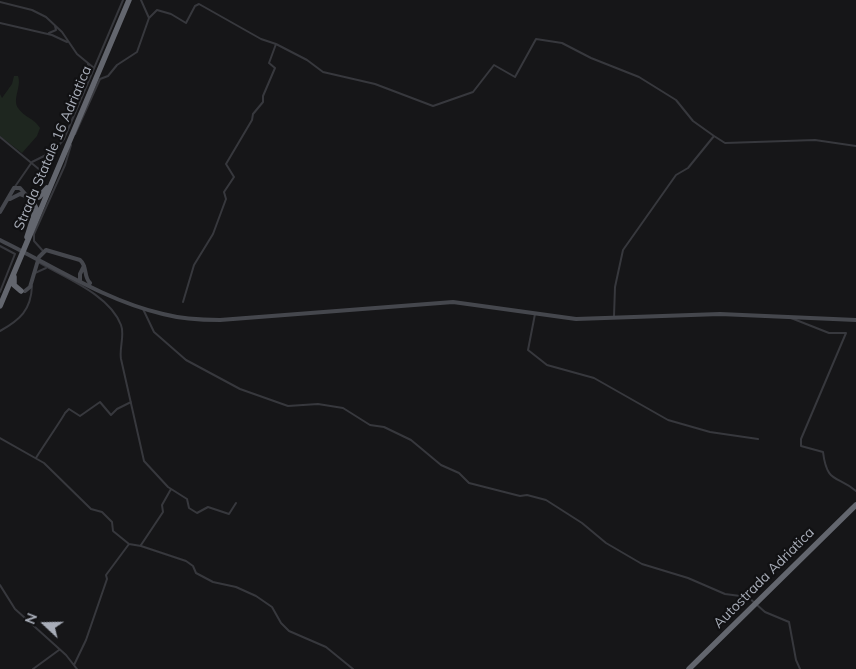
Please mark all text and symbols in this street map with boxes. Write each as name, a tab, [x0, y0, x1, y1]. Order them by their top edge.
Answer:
street label: Strada Statale 16 Adriatica	[11, 63, 95, 233]
street label: Autostrada Adriatica	[710, 524, 818, 632]
north arrow	[20, 599, 70, 649]
text: N	[21, 610, 41, 627]

